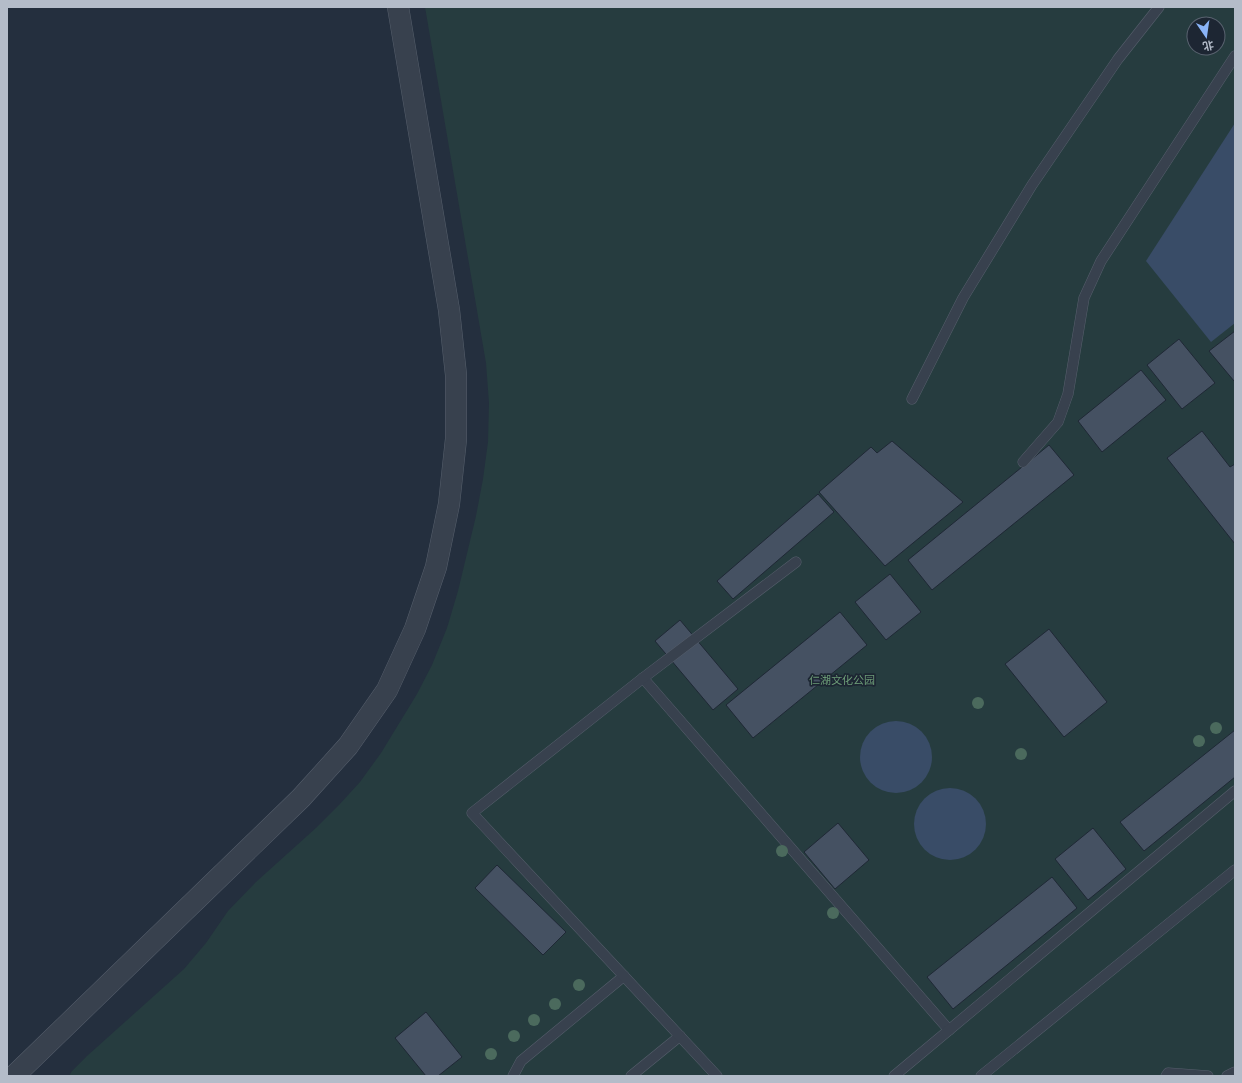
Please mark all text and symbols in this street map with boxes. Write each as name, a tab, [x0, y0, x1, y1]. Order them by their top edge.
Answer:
north arrow	[1186, 16, 1226, 56]
text: 北	[1201, 38, 1215, 55]
park label: 仁湖文化公园	[809, 672, 875, 687]

